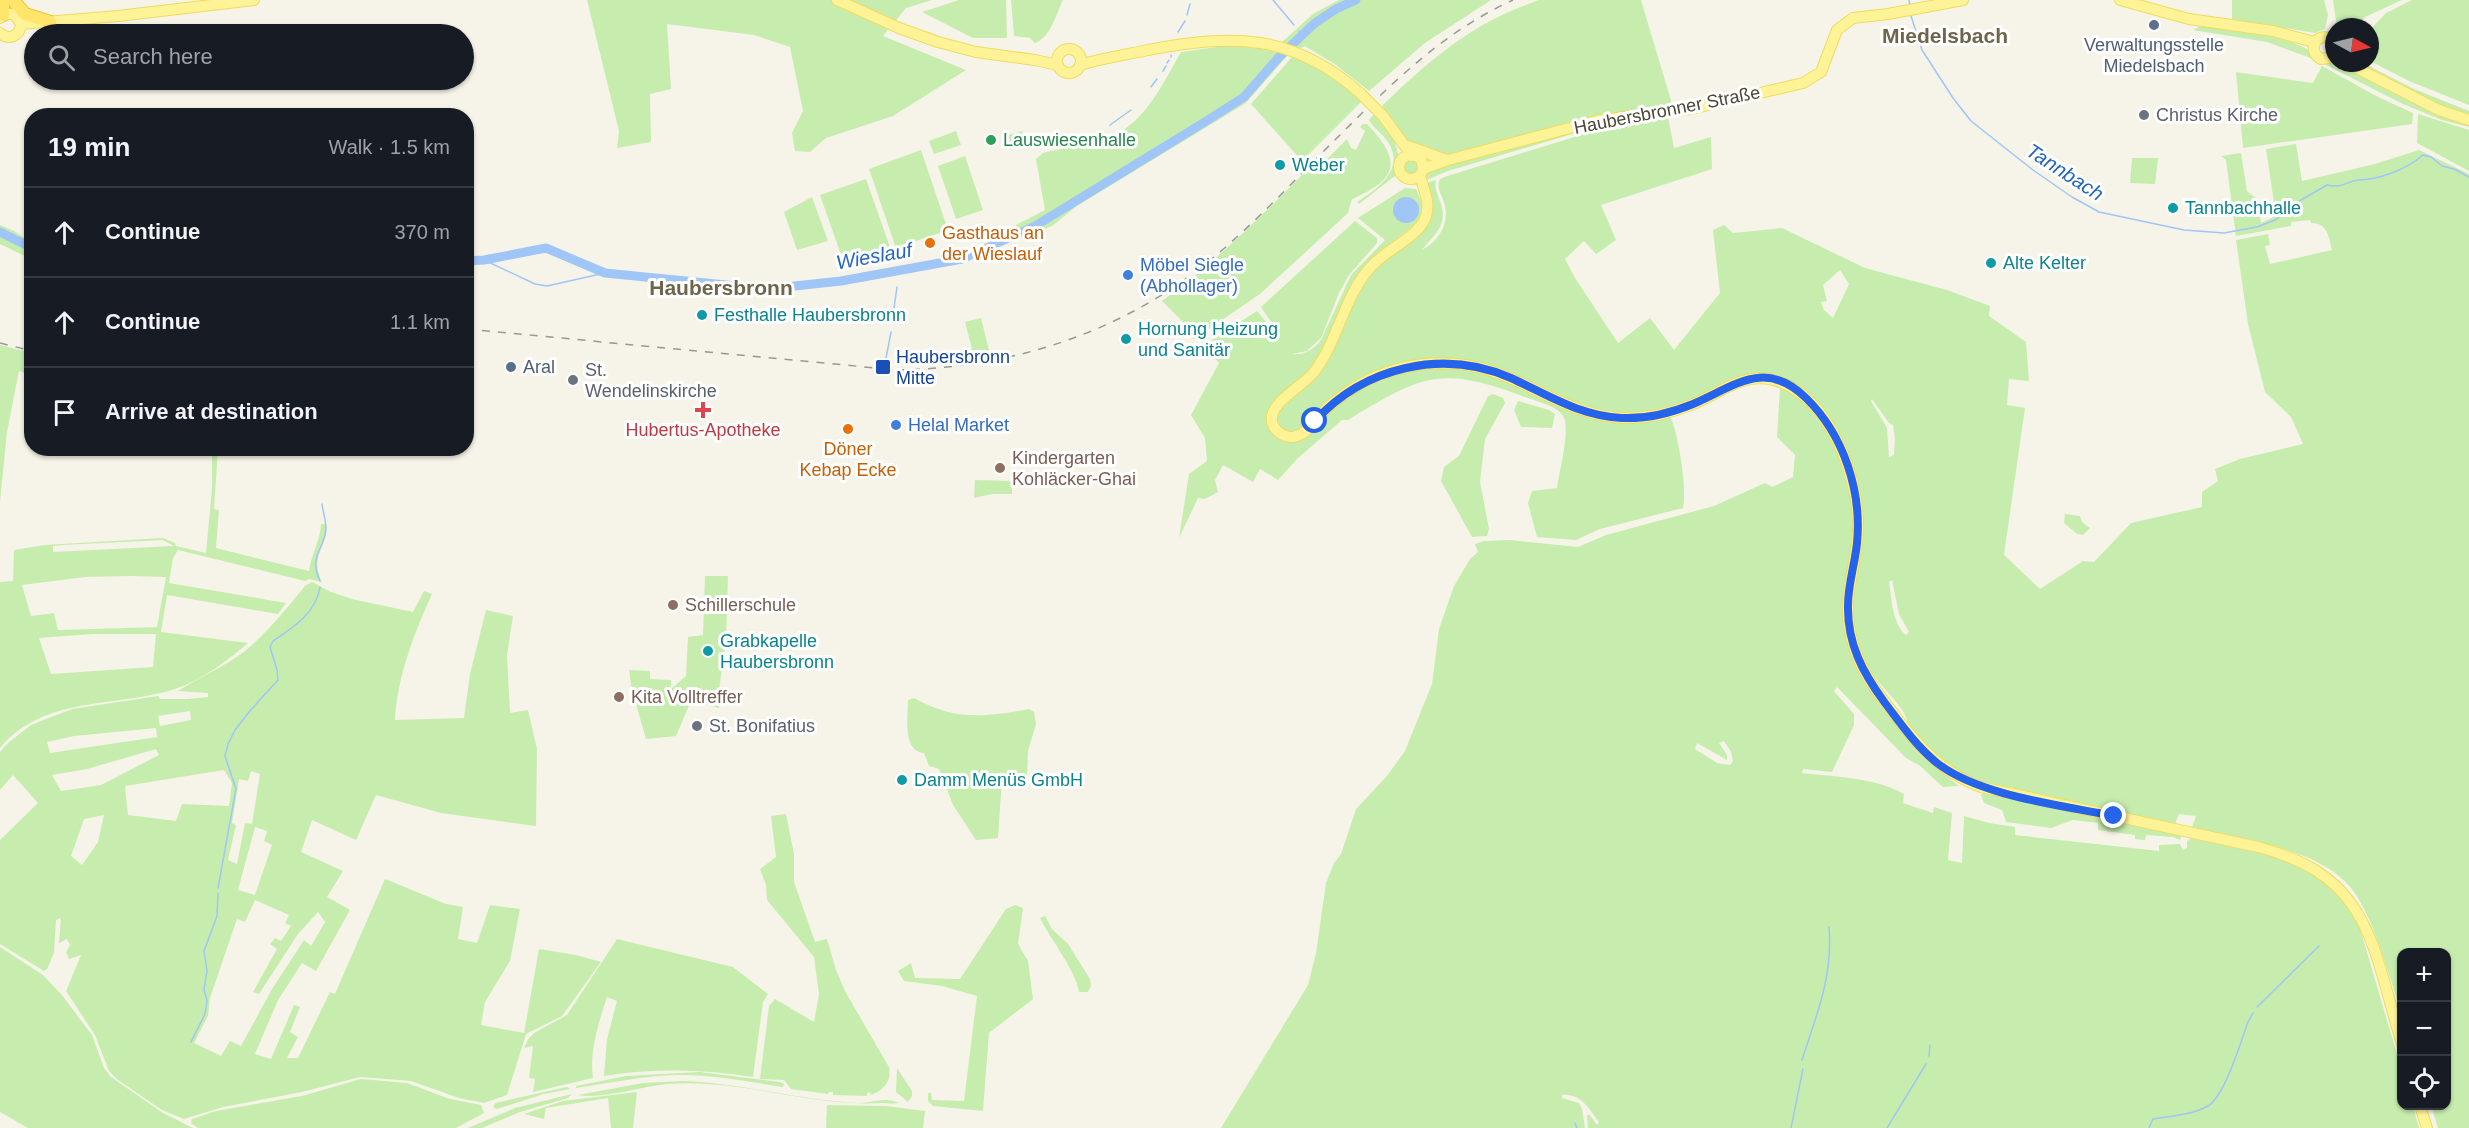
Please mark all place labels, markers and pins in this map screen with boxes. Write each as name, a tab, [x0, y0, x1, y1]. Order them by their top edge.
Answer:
marker: Verwaltungsstelle Miedelsbach	[2147, 18, 2161, 32]
place label: Verwaltungsstelle Miedelsbach	[2084, 35, 2224, 76]
place label: Christus Kirche	[2156, 105, 2278, 125]
marker: Christus Kirche	[2137, 108, 2151, 122]
place label: Lauswiesenhalle	[1003, 130, 1136, 150]
marker: Lauswiesenhalle	[984, 133, 998, 147]
place label: Weber	[1292, 155, 1345, 175]
marker: Weber	[1273, 158, 1287, 172]
place label: Tannbachhalle	[2185, 198, 2301, 218]
marker: Tannbachhalle	[2166, 201, 2180, 215]
place label: Gasthaus an der Wieslauf	[942, 223, 1044, 264]
marker: Gasthaus an der Wieslauf	[923, 236, 937, 250]
place label: Alte Kelter	[2003, 253, 2086, 273]
place label: Möbel Siegle (Abhollager)	[1140, 255, 1244, 296]
marker: Alte Kelter	[1984, 256, 1998, 270]
marker: Möbel Siegle (Abhollager)	[1121, 268, 1135, 282]
place label: Festhalle Haubersbronn	[714, 305, 906, 325]
marker: Festhalle Haubersbronn	[695, 308, 709, 322]
place label: Hornung Heizung und Sanitär	[1138, 319, 1278, 360]
marker: Hornung Heizung und Sanitär	[1119, 332, 1133, 346]
place label: Haubersbronn Mitte	[896, 347, 1010, 388]
place label: Aral	[523, 357, 555, 377]
marker: Haubersbronn Mitte	[874, 358, 892, 376]
marker: Aral	[504, 360, 518, 374]
place label: St. Wendelinskirche	[585, 360, 717, 401]
marker: St. Wendelinskirche	[566, 373, 580, 387]
marker: Hubertus-Apotheke	[696, 403, 710, 417]
place label: Helal Market	[908, 415, 1009, 435]
marker: Helal Market	[889, 418, 903, 432]
place label: Hubertus-Apotheke	[625, 420, 781, 440]
marker: Döner Kebap Ecke	[841, 422, 855, 436]
place label: Döner Kebap Ecke	[799, 439, 897, 480]
place label: Kindergarten Kohläcker-Ghai	[1012, 448, 1136, 489]
marker: Kindergarten Kohläcker-Ghai	[993, 461, 1007, 475]
place label: Schillerschule	[685, 595, 796, 615]
marker: Schillerschule	[666, 598, 680, 612]
place label: Grabkapelle Haubersbronn	[720, 631, 834, 672]
marker: Grabkapelle Haubersbronn	[701, 644, 715, 658]
place label: Kita Volltreffer	[631, 687, 743, 707]
marker: Kita Volltreffer	[612, 690, 626, 704]
place label: St. Bonifatius	[709, 716, 815, 736]
marker: St. Bonifatius	[690, 719, 704, 733]
place label: Damm Menüs GmbH	[914, 770, 1083, 790]
marker: Damm Menüs GmbH	[895, 773, 909, 787]

